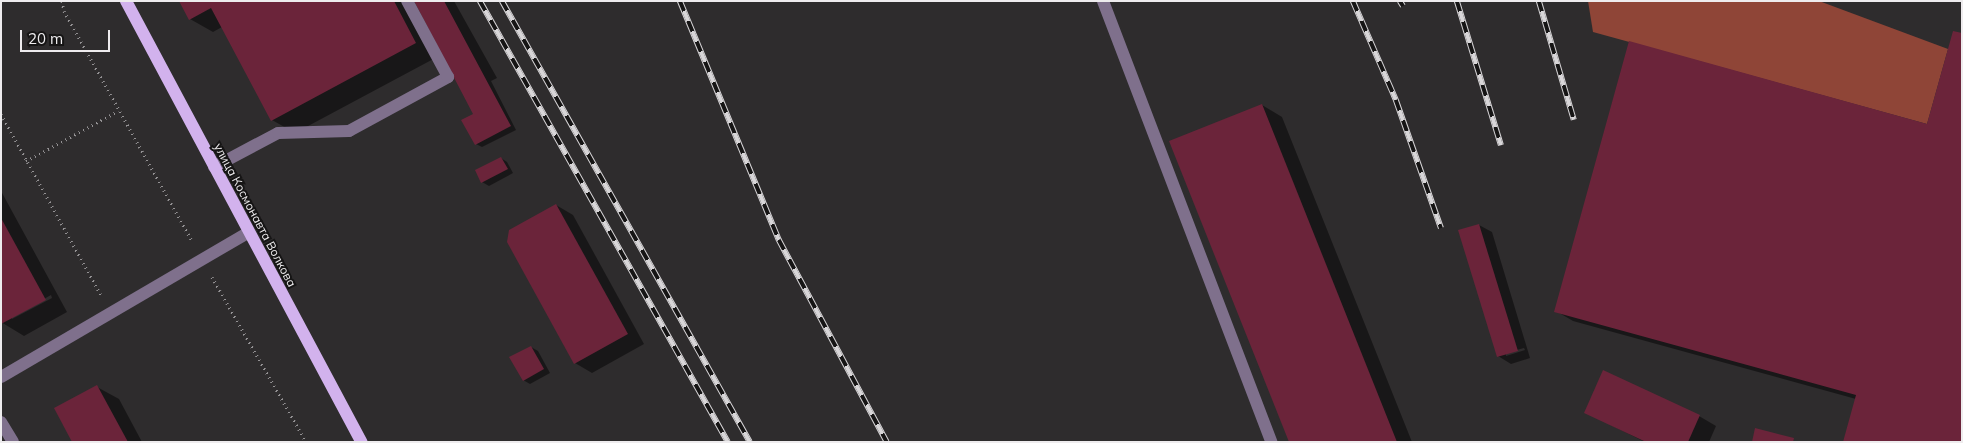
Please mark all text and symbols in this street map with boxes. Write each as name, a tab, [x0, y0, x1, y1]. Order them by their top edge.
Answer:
scale bar	[22, 20, 112, 52]
text: 20 m	[28, 29, 63, 48]
street label: улица Космонавта Волкова	[211, 141, 299, 289]

